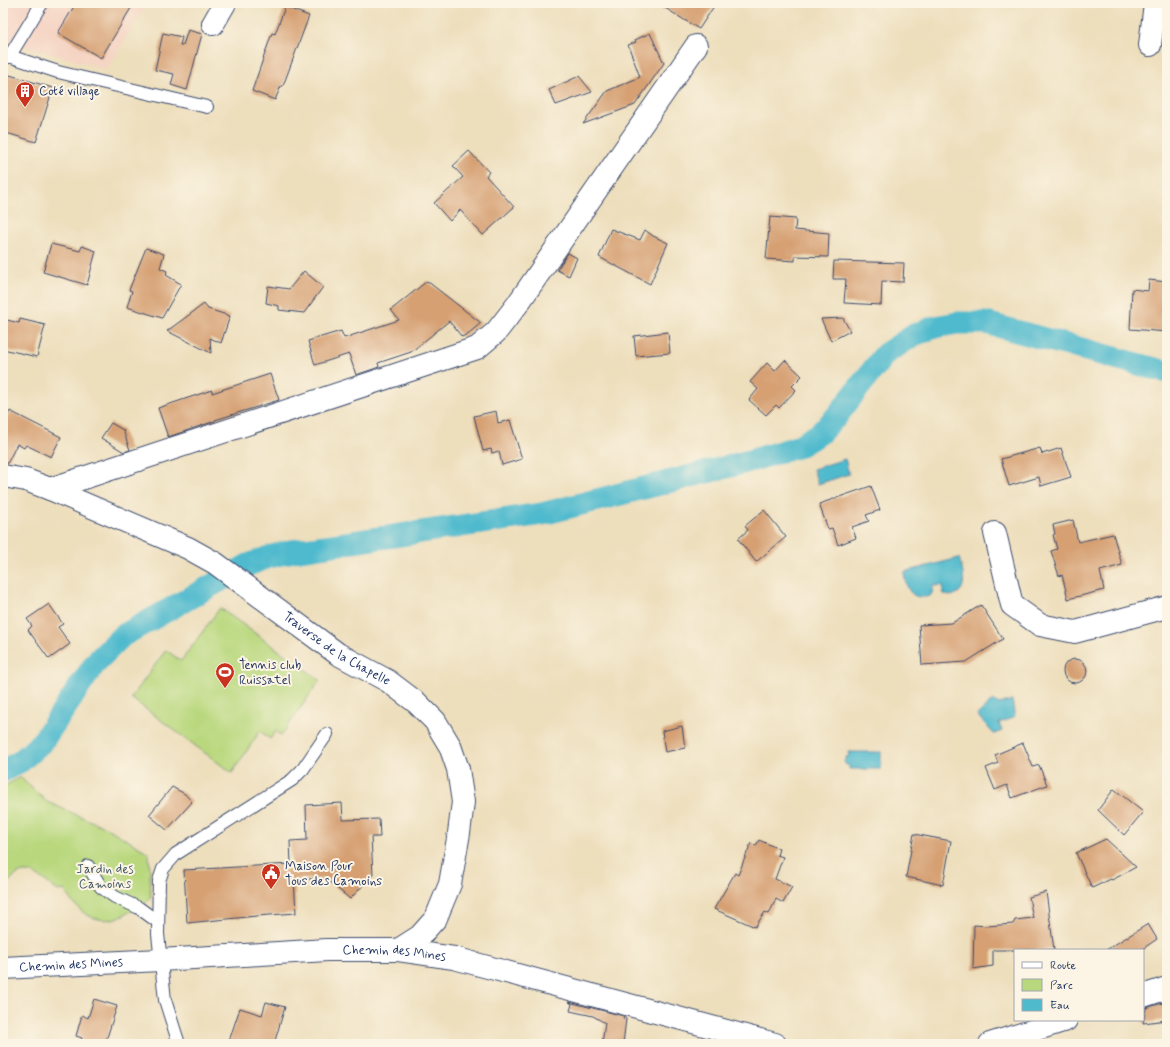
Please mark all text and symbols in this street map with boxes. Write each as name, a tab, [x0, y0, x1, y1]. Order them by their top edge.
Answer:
building icon: Coté village	[14, 80, 36, 108]
place label: Coté village	[39, 83, 100, 100]
street label: Traverse de la Chapelle	[280, 608, 394, 689]
place label: Tennis club Ruissatel	[239, 657, 301, 689]
sports icon: Tennis club Ruissatel	[214, 661, 236, 689]
place label: Maison Pour Tous des Camoins	[285, 858, 382, 890]
park label: Jardin des Camoins	[76, 861, 134, 893]
public building icon: Maison Pour Tous des Camoins	[260, 862, 282, 890]
street label: Chemin des Mines	[343, 942, 447, 965]
legend	[1014, 949, 1144, 1021]
street label: Chemin des Mines	[19, 953, 123, 976]
text: Route	[1050, 958, 1076, 974]
text: Parc	[1050, 978, 1073, 994]
text: Eau	[1050, 998, 1070, 1014]

